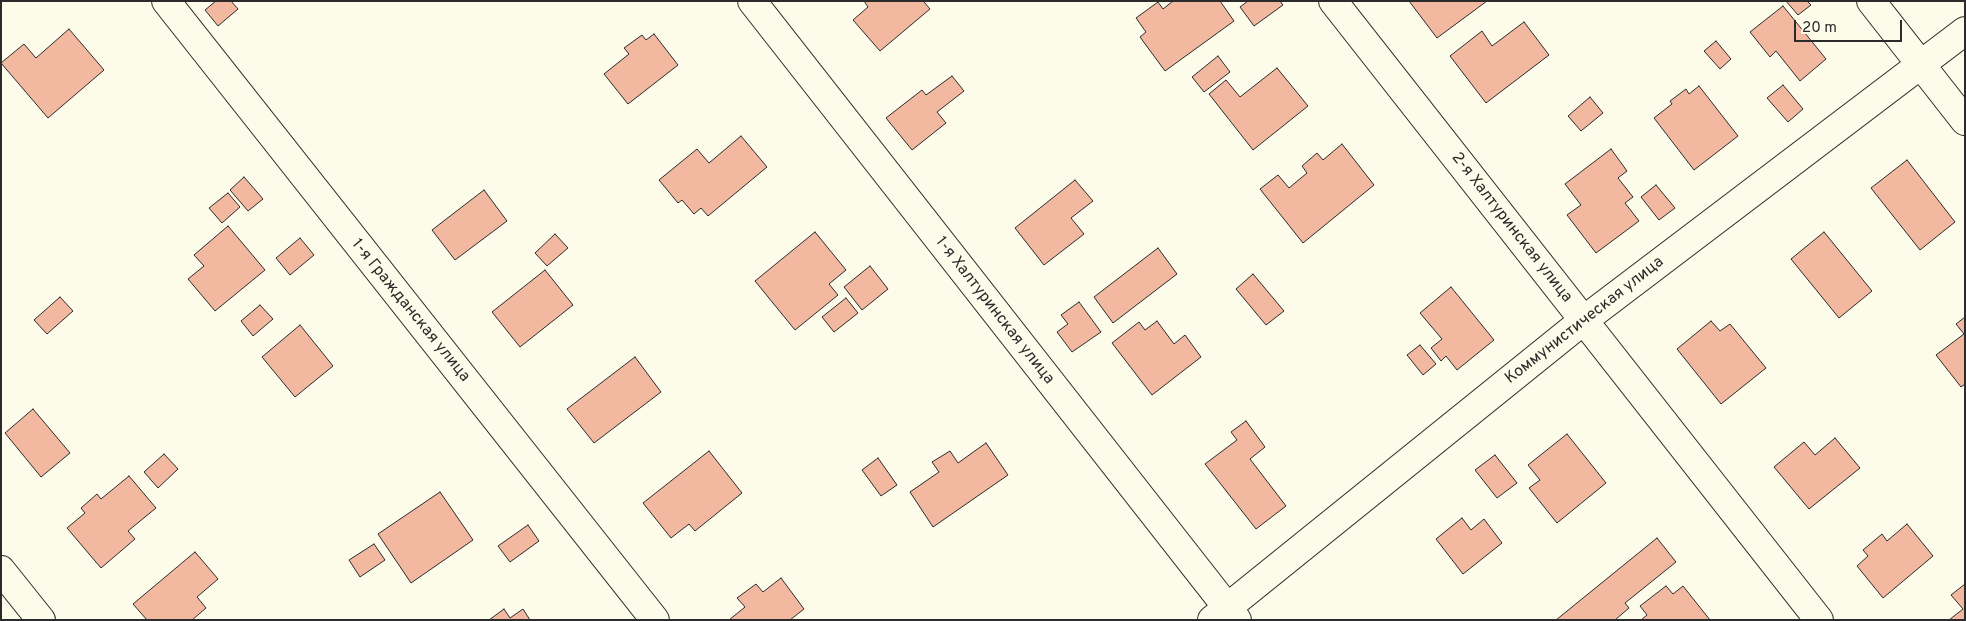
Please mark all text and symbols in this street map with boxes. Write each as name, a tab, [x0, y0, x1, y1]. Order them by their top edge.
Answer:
scale bar	[1796, 10, 1904, 42]
text: 20 m	[1802, 19, 1837, 38]
street label: 2-я Халтуринская улица	[1446, 149, 1576, 307]
street label: 1-я Халтуринская улица	[930, 233, 1058, 389]
street label: 1-я Гражданская улица	[346, 236, 474, 386]
street label: Коммунистическая улица	[1502, 253, 1668, 389]

